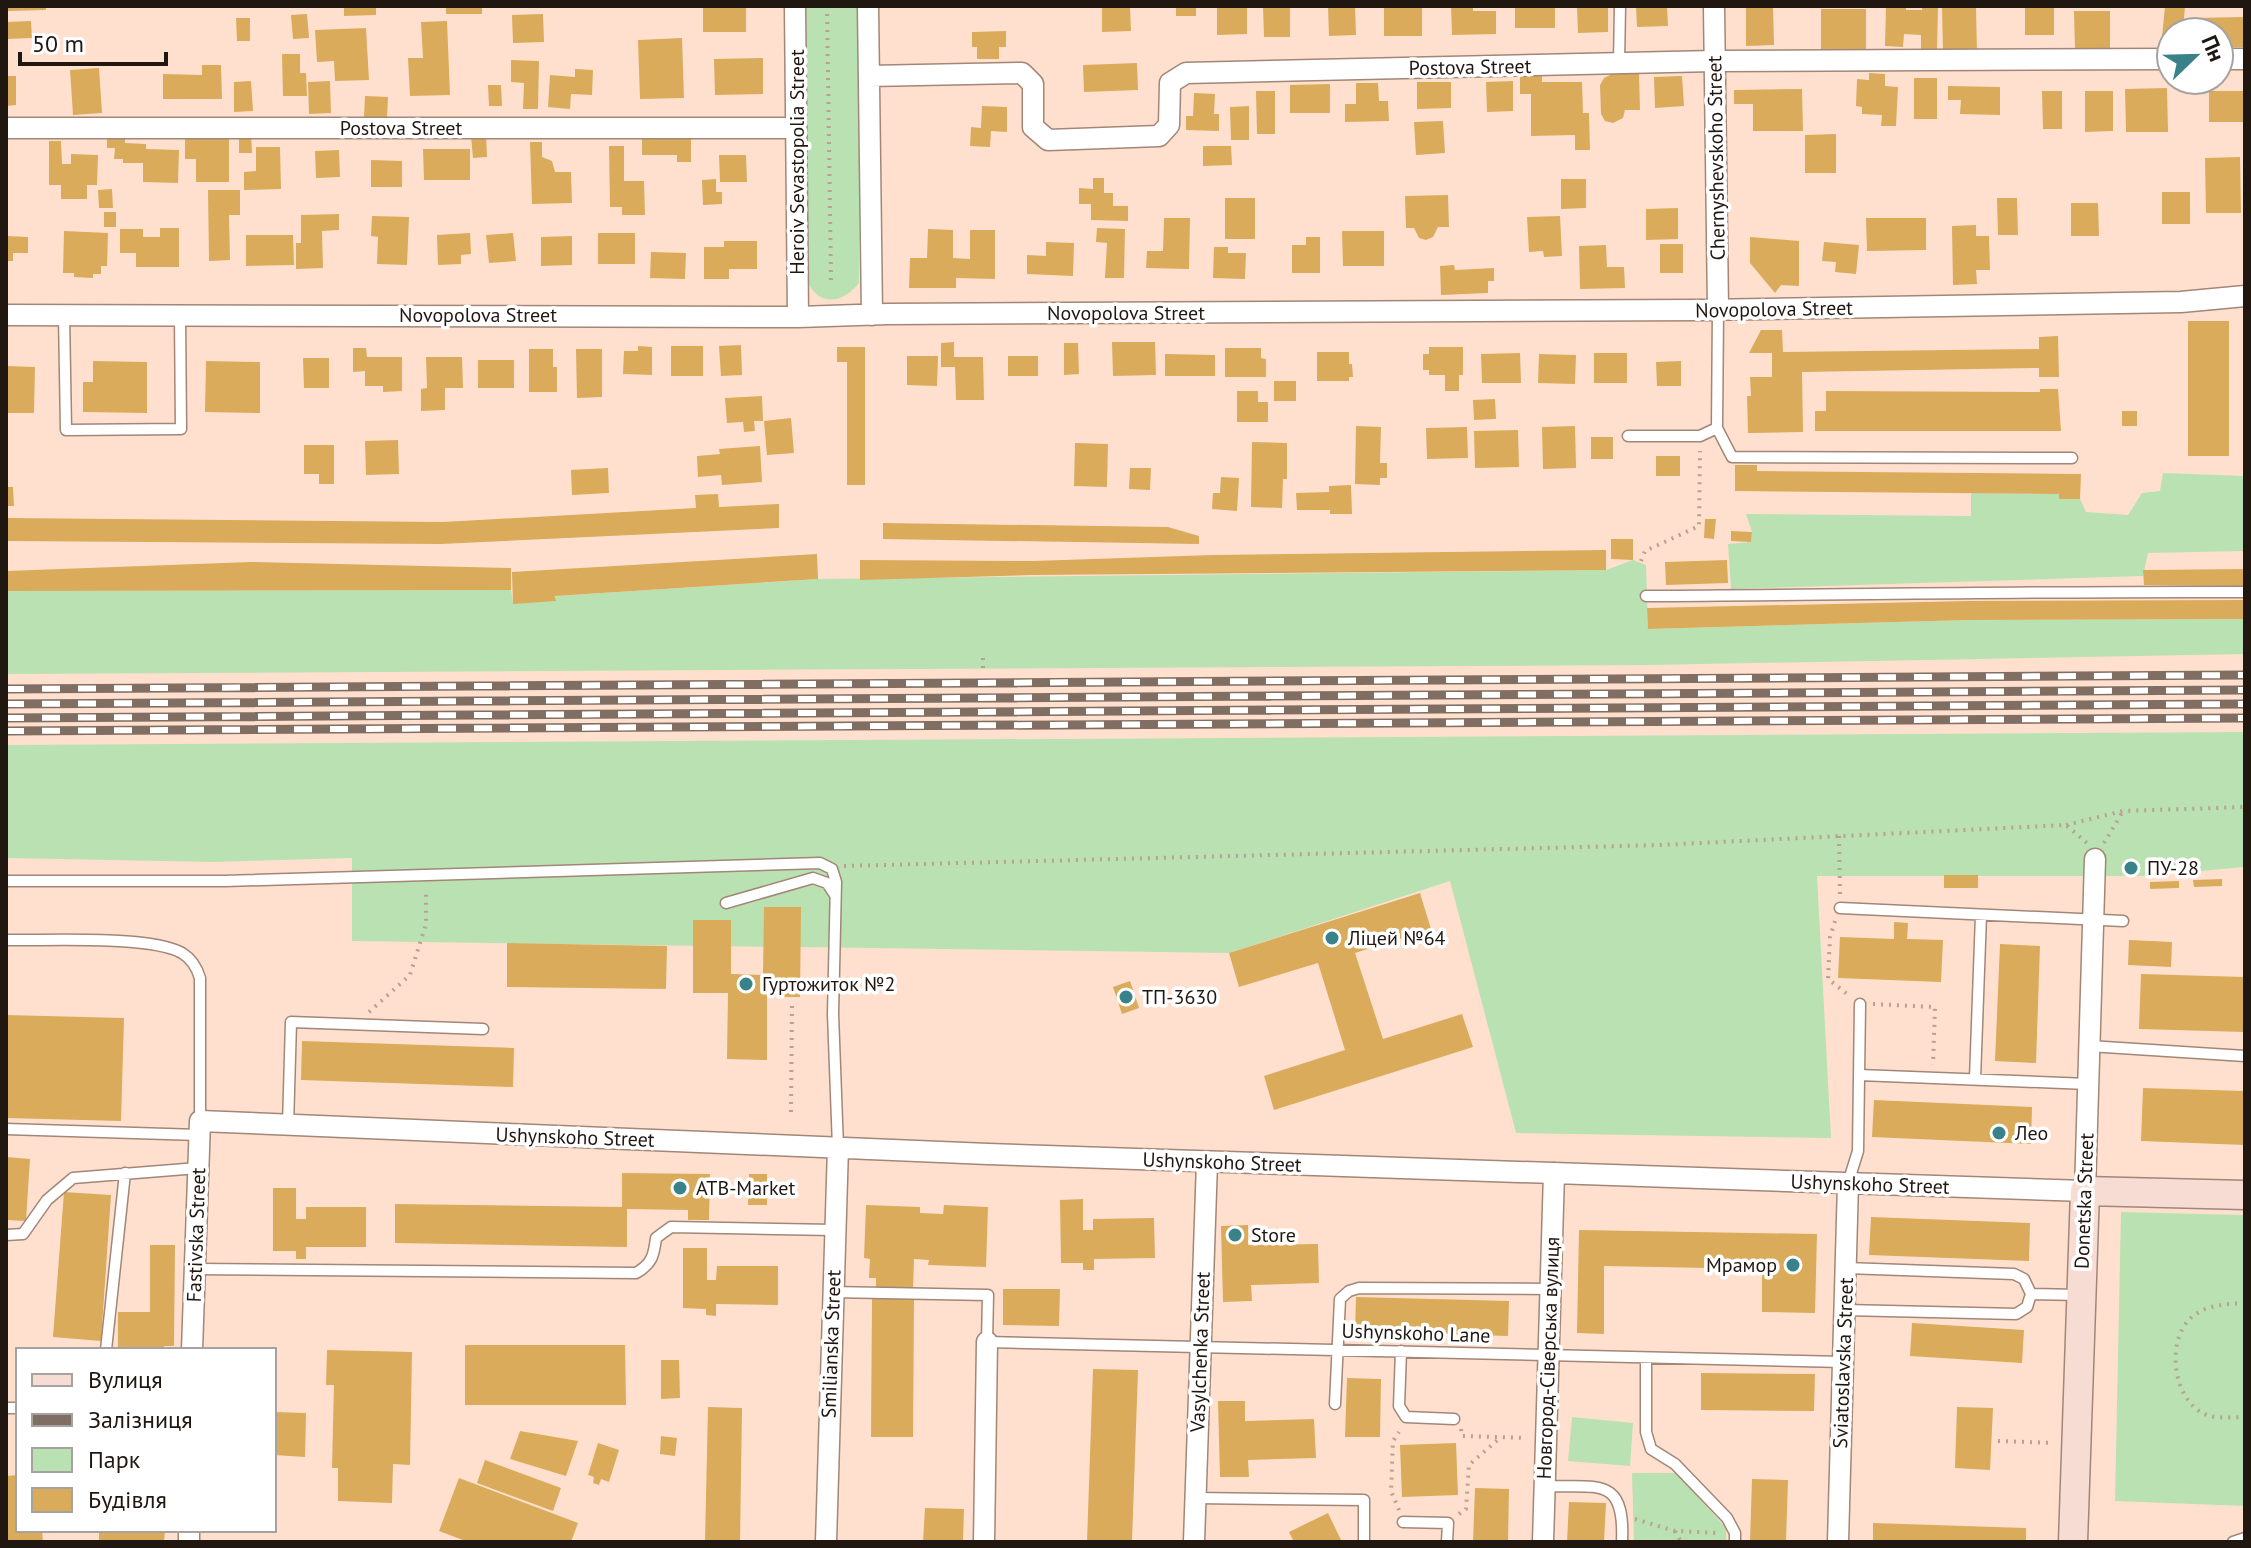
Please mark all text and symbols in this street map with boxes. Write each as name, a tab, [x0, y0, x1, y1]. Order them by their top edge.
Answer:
scale bar	[20, 16, 166, 66]
north arrow	[2155, 16, 2235, 96]
text: 50 m	[32, 28, 84, 59]
text: Пн	[2195, 31, 2231, 66]
street label: Heroiv Sevastopolia Street	[784, 49, 810, 275]
street label: Postova Street	[1408, 53, 1532, 81]
street label: Chernyshevskoho Street	[1701, 55, 1731, 261]
street label: Postova Street	[340, 115, 463, 141]
street label: Novopolova Street	[1695, 295, 1853, 323]
street label: Novopolova Street	[1047, 300, 1205, 326]
street label: Novopolova Street	[399, 302, 557, 328]
place label: ПУ-28	[2147, 855, 2199, 881]
marker: ПУ-28	[2122, 859, 2140, 877]
place label: Ліцей №64	[1347, 925, 1446, 951]
marker: Ліцей №64	[1323, 929, 1341, 947]
place label: Гуртожиток №2	[762, 971, 895, 997]
marker: Гуртожиток №2	[737, 975, 755, 993]
place label: ТП-3630	[1142, 984, 1217, 1010]
marker: ТП-3630	[1117, 988, 1135, 1006]
place label: Лео	[2014, 1120, 2048, 1146]
street label: Ushynskoho Street	[495, 1121, 655, 1153]
marker: Лео	[1990, 1124, 2008, 1142]
street label: Donetska Street	[2069, 1132, 2099, 1269]
street label: Ushynskoho Street	[1142, 1146, 1302, 1178]
street label: Fastivska Street	[181, 1167, 211, 1303]
street label: Ushynskoho Street	[1790, 1168, 1950, 1200]
place label: ATB-Market	[696, 1175, 795, 1201]
marker: ATB-Market	[671, 1179, 689, 1197]
place label: Store	[1251, 1222, 1296, 1248]
marker: Store	[1226, 1226, 1244, 1244]
street label: Новгород-Сіверська вулиця	[1531, 1236, 1565, 1480]
place label: Мрамор	[1706, 1252, 1777, 1278]
marker: Мрамор	[1784, 1256, 1802, 1274]
street label: Smilianska Street	[815, 1269, 847, 1419]
street label: Vasylchenka Street	[1184, 1271, 1216, 1434]
street label: Sviatoslavska Street	[1827, 1277, 1859, 1449]
street label: Ushynskoho Lane	[1341, 1317, 1491, 1349]
legend	[16, 1348, 276, 1532]
text: Вулиця	[88, 1364, 163, 1395]
text: Залізниця	[88, 1404, 193, 1435]
text: Парк	[88, 1444, 141, 1475]
text: Будівля	[88, 1484, 167, 1515]

